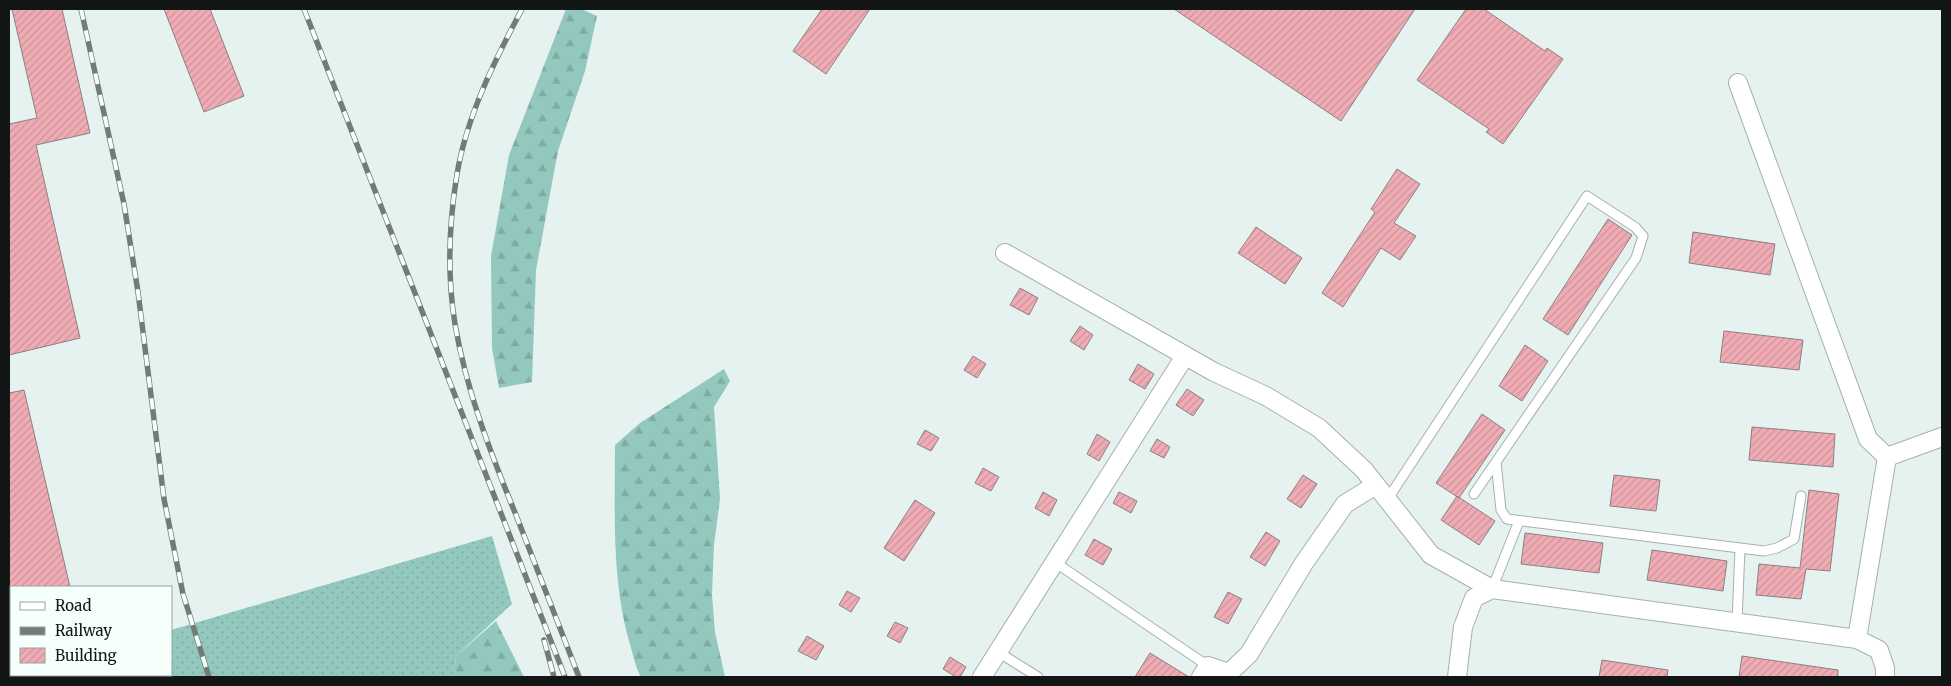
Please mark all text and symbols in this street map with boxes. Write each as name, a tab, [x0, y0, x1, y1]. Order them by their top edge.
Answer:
legend	[10, 586, 172, 676]
text: Road	[55, 596, 91, 615]
text: Railway	[55, 621, 112, 640]
text: Building	[55, 646, 117, 665]

